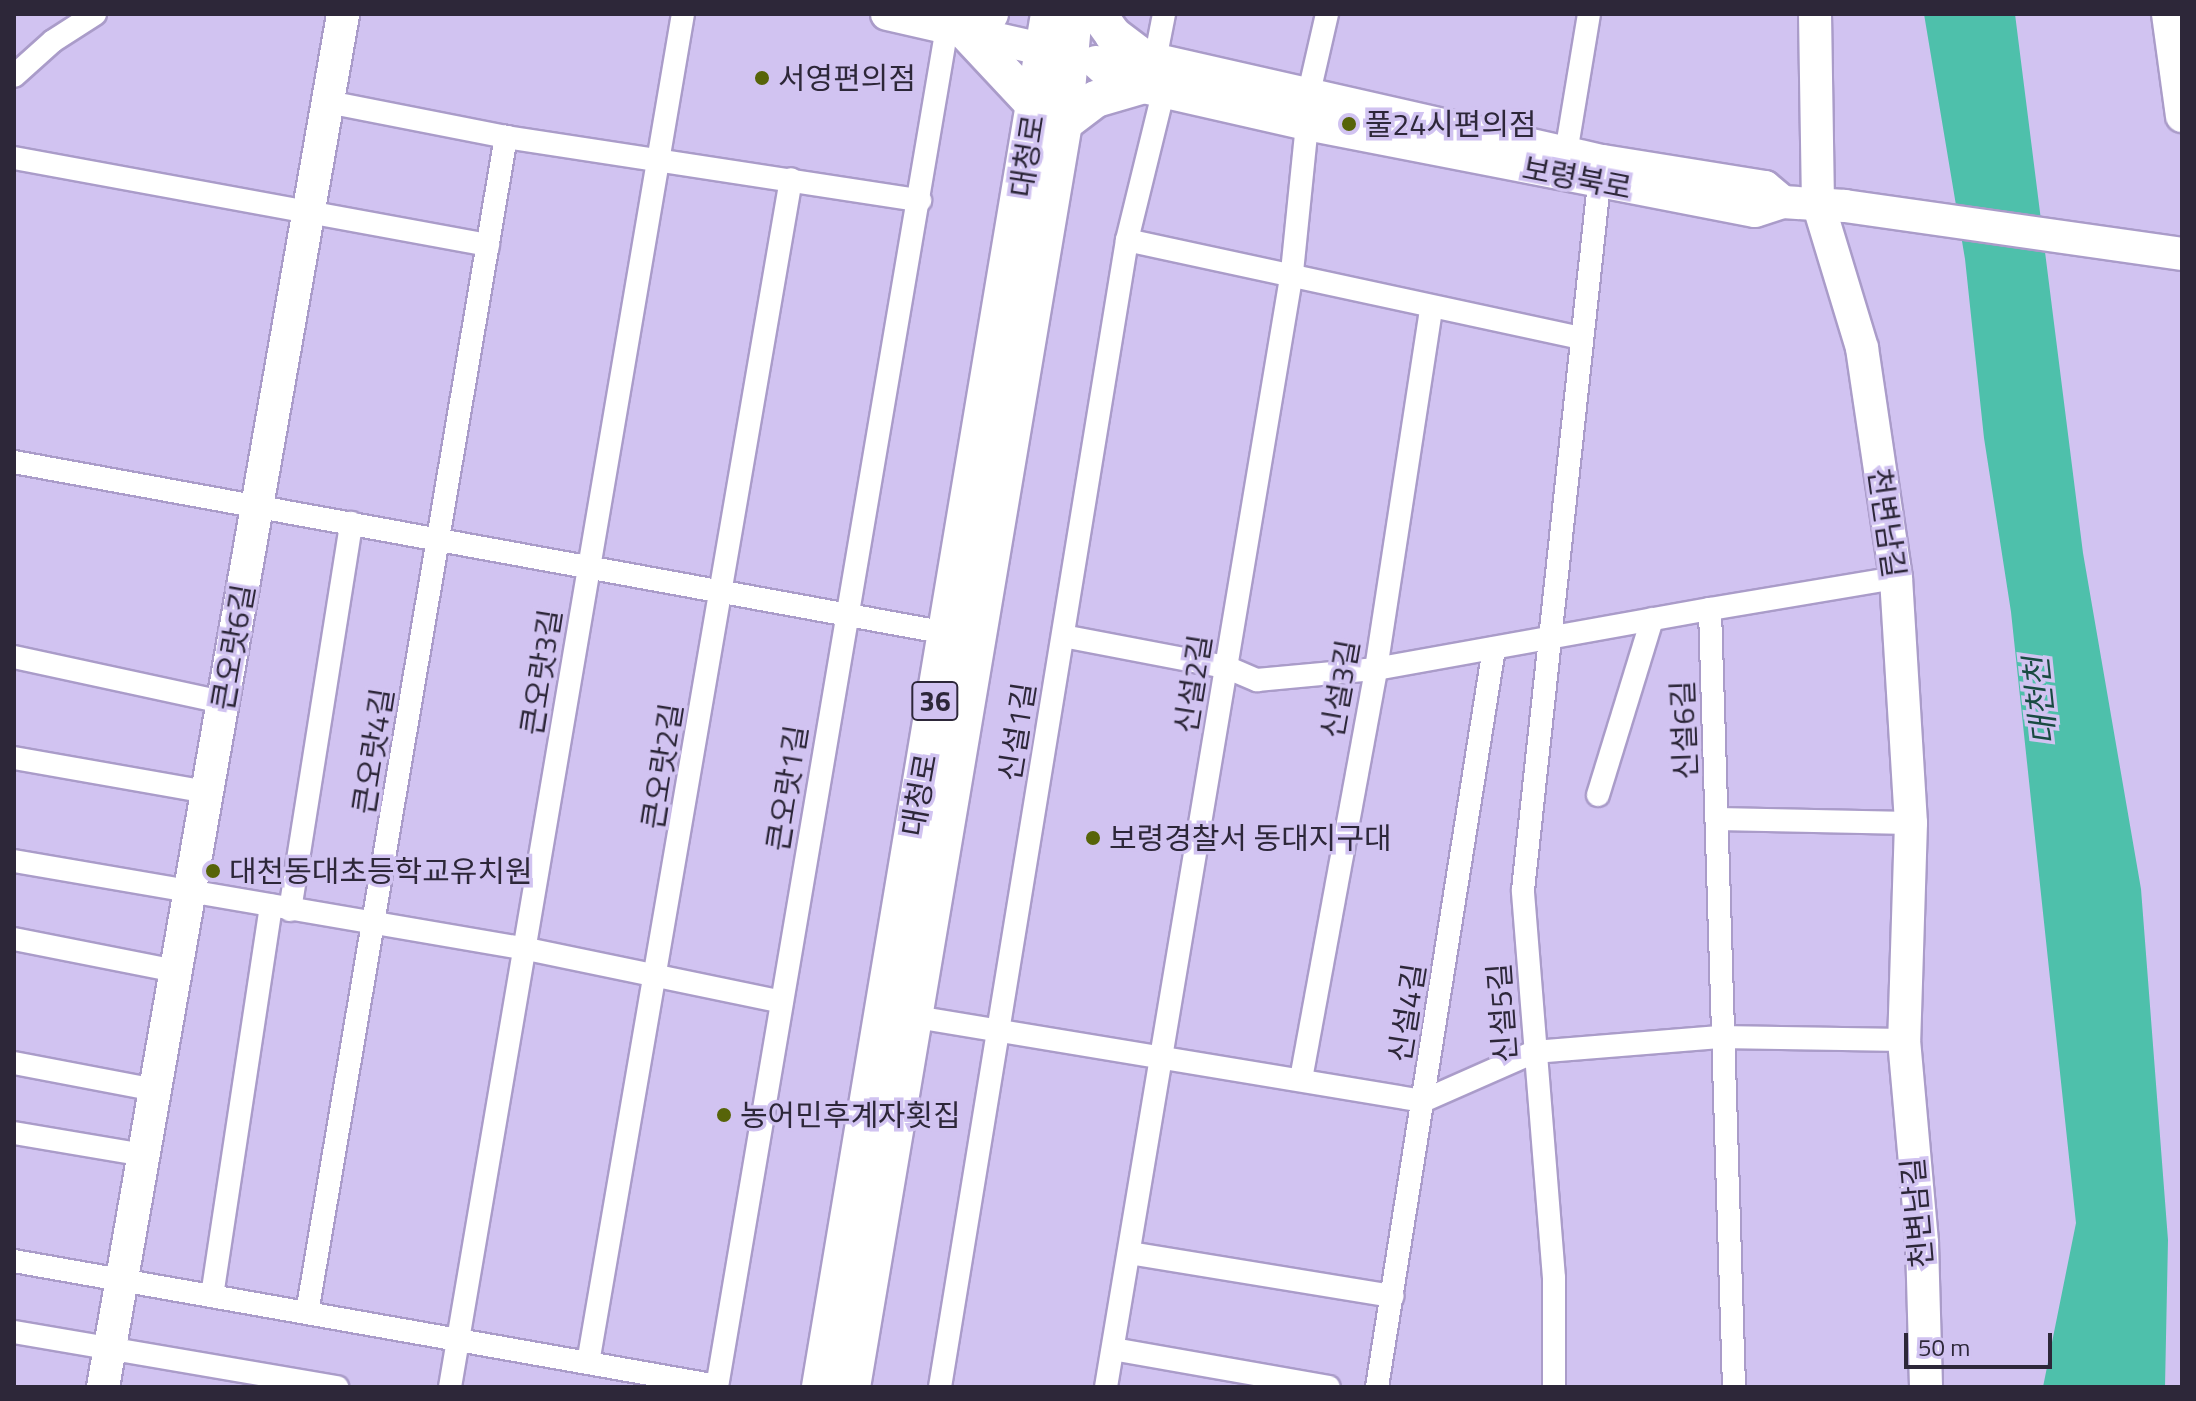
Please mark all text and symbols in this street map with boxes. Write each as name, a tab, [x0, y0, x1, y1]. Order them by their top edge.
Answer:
place label: 서영편의점	[778, 60, 916, 96]
marker: 서영편의점	[753, 69, 771, 87]
place label: 풀24시편의점	[1365, 106, 1537, 142]
street label: 대청로	[1003, 112, 1051, 200]
marker: 풀24시편의점	[1340, 115, 1358, 133]
street label: 보령북로	[1519, 150, 1635, 206]
street label: 천변남길	[1861, 466, 1913, 580]
street label: 큰오랏6길	[204, 581, 262, 713]
street label: 큰오랏3길	[513, 606, 569, 738]
street label: 신설2길	[1167, 632, 1219, 736]
street label: 신설3길	[1314, 637, 1366, 741]
water label: 대천천	[2016, 655, 2064, 747]
road number: 36	[911, 677, 959, 725]
street label: 신설1길	[991, 680, 1043, 784]
street label: 신설6길	[1664, 680, 1704, 780]
street label: 큰오랏4길	[345, 685, 401, 817]
street label: 큰오랏2길	[634, 700, 690, 832]
street label: 큰오랏1길	[759, 722, 815, 854]
street label: 대청로	[894, 751, 944, 839]
place label: 보령경찰서 동대지구대	[1109, 820, 1392, 856]
marker: 보령경찰서 동대지구대	[1084, 829, 1102, 847]
place label: 대천동대초등학교유치원	[229, 853, 533, 889]
marker: 대천동대초등학교유치원	[204, 862, 222, 880]
street label: 신설4길	[1381, 961, 1433, 1065]
street label: 신설5길	[1481, 962, 1523, 1064]
place label: 농어민후계자횟집	[740, 1097, 961, 1133]
marker: 농어민후계자횟집	[715, 1106, 733, 1124]
street label: 천변남길	[1894, 1156, 1940, 1270]
scale bar	[1908, 1317, 2056, 1367]
text: 50 m	[1918, 1329, 1970, 1365]

